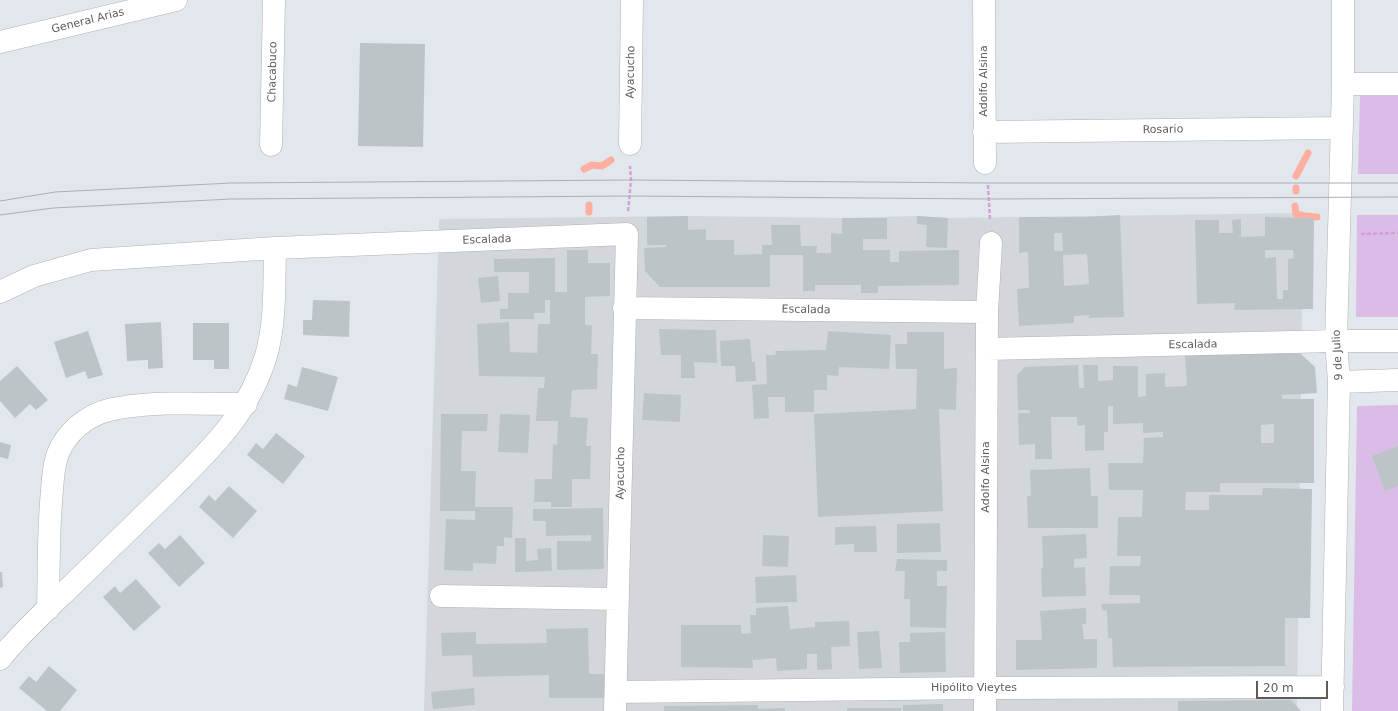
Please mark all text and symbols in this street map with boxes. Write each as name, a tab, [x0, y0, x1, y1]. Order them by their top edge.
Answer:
street label: General Arias	[50, 6, 126, 36]
street label: Chacabuco	[266, 41, 280, 103]
street label: Ayacucho	[624, 45, 638, 99]
street label: Adolfo Alsina	[977, 45, 991, 117]
street label: Rosario	[1143, 123, 1183, 137]
street label: Escalada	[462, 233, 512, 247]
street label: Escalada	[781, 303, 831, 317]
street label: 9 de Julio	[1330, 329, 1346, 381]
street label: Escalada	[1168, 338, 1218, 352]
street label: Adolfo Alsina	[979, 441, 993, 513]
street label: Ayacucho	[614, 446, 628, 500]
scale bar	[1258, 673, 1330, 699]
street label: Hipólito Vieytes	[931, 681, 1017, 695]
text: 20 m	[1263, 681, 1294, 695]

